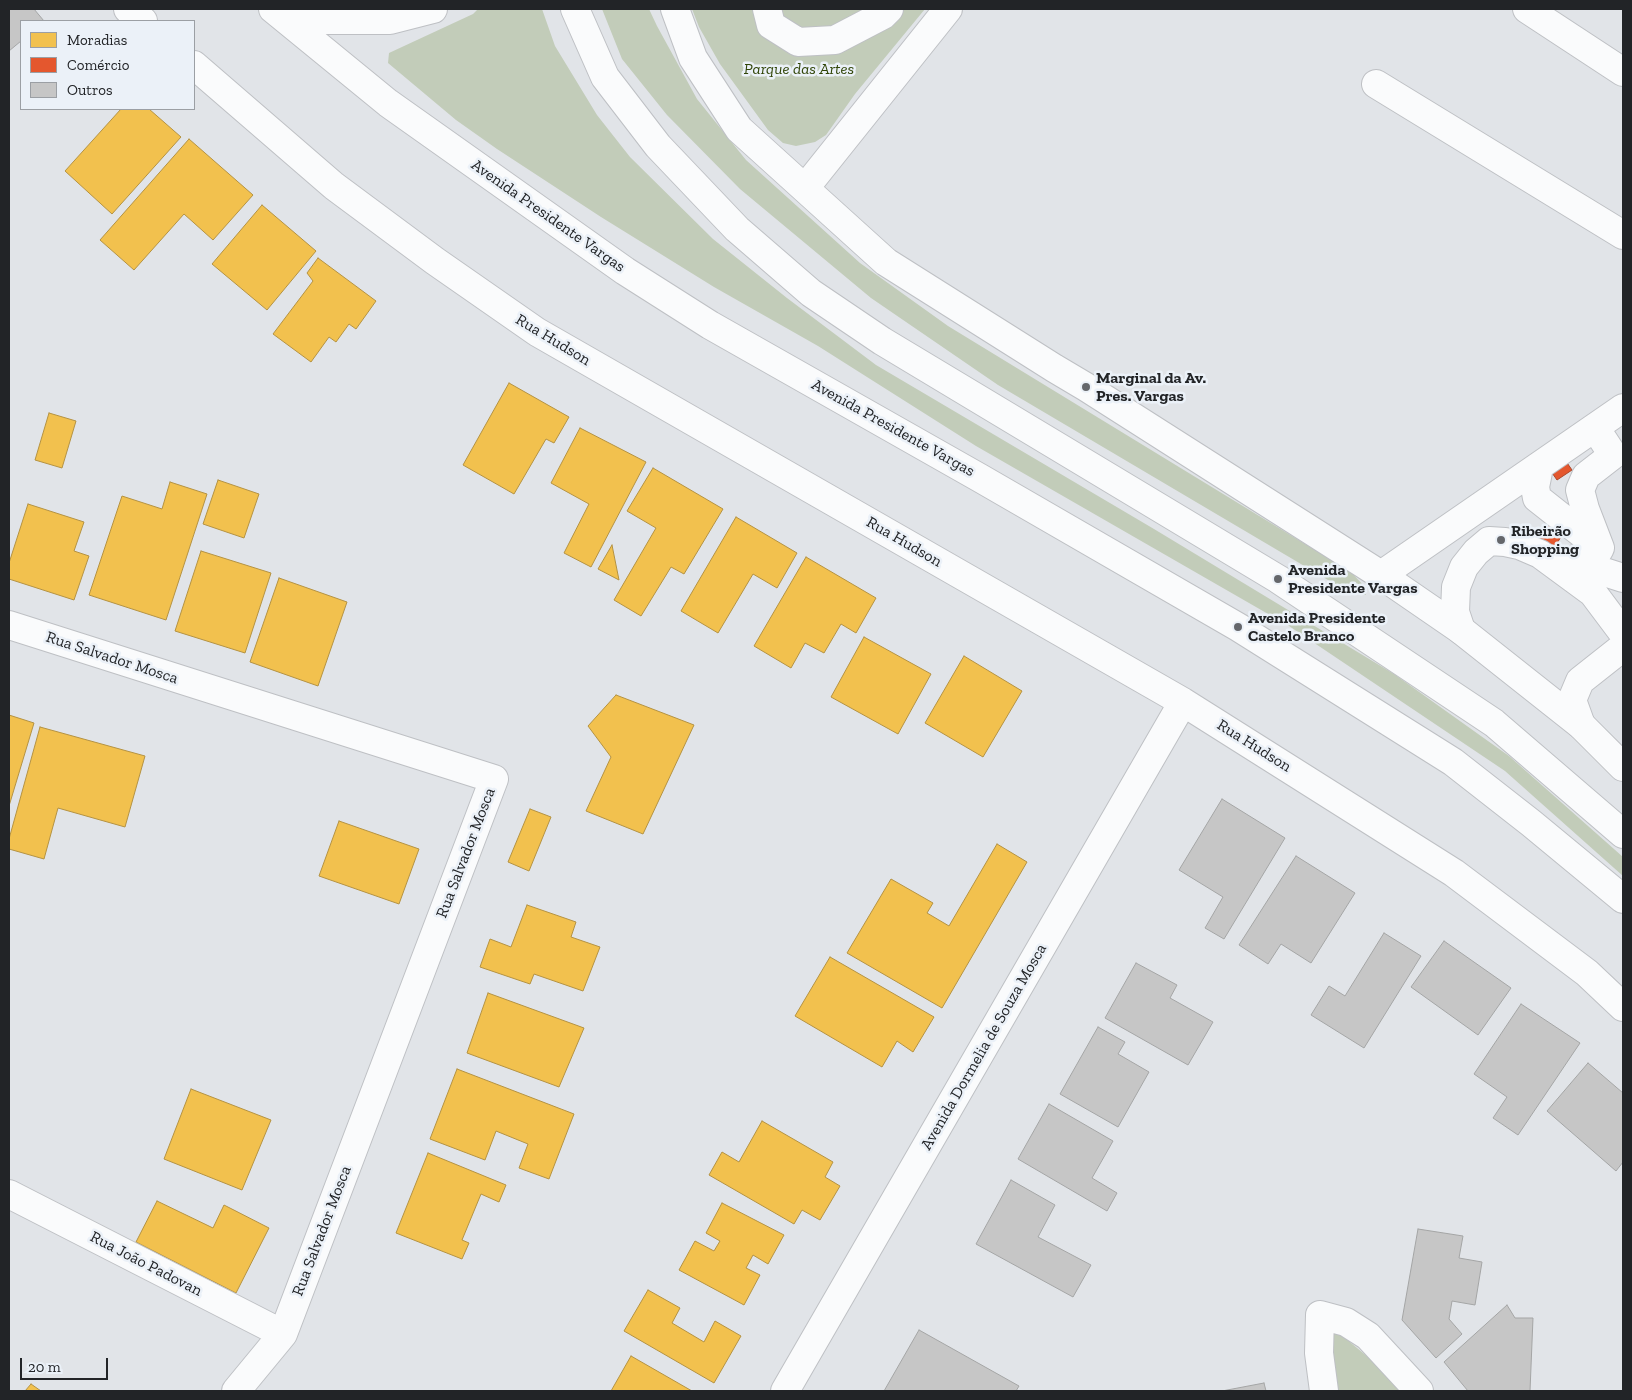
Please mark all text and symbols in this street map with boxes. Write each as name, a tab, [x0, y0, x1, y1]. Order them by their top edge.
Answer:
legend	[20, 20, 195, 110]
text: Moradias	[67, 31, 127, 49]
text: Comércio	[67, 56, 130, 74]
park label: Parque das Artes	[744, 59, 854, 79]
text: Outros	[67, 81, 112, 99]
street label: Avenida Presidente Vargas	[467, 155, 629, 277]
street label: Rua Hudson	[512, 310, 594, 370]
place label: Marginal da Av. Pres. Vargas	[1096, 368, 1206, 406]
street label: Avenida Presidente Vargas	[808, 375, 978, 481]
marker: Marginal da Av. Pres. Vargas	[1080, 381, 1092, 393]
street label: Rua Hudson	[863, 513, 945, 571]
place label: Ribeirão Shopping	[1511, 521, 1579, 559]
marker: Ribeirão Shopping	[1495, 534, 1507, 546]
place label: Avenida Presidente Vargas	[1288, 560, 1417, 598]
marker: Avenida Presidente Vargas	[1272, 573, 1284, 585]
place label: Avenida Presidente Castelo Branco	[1248, 608, 1385, 646]
marker: Avenida Presidente Castelo Branco	[1232, 621, 1244, 633]
street label: Rua Salvador Mosca	[44, 628, 180, 688]
street label: Rua Hudson	[1213, 716, 1295, 776]
street label: Rua Salvador Mosca	[432, 785, 500, 921]
street label: Avenida Dormelia de Souza Mosca	[917, 940, 1051, 1154]
street label: Rua Salvador Mosca	[288, 1163, 356, 1299]
street label: Rua João Padovan	[87, 1227, 205, 1301]
scale bar	[22, 1348, 110, 1380]
text: 20 m	[28, 1358, 61, 1376]

